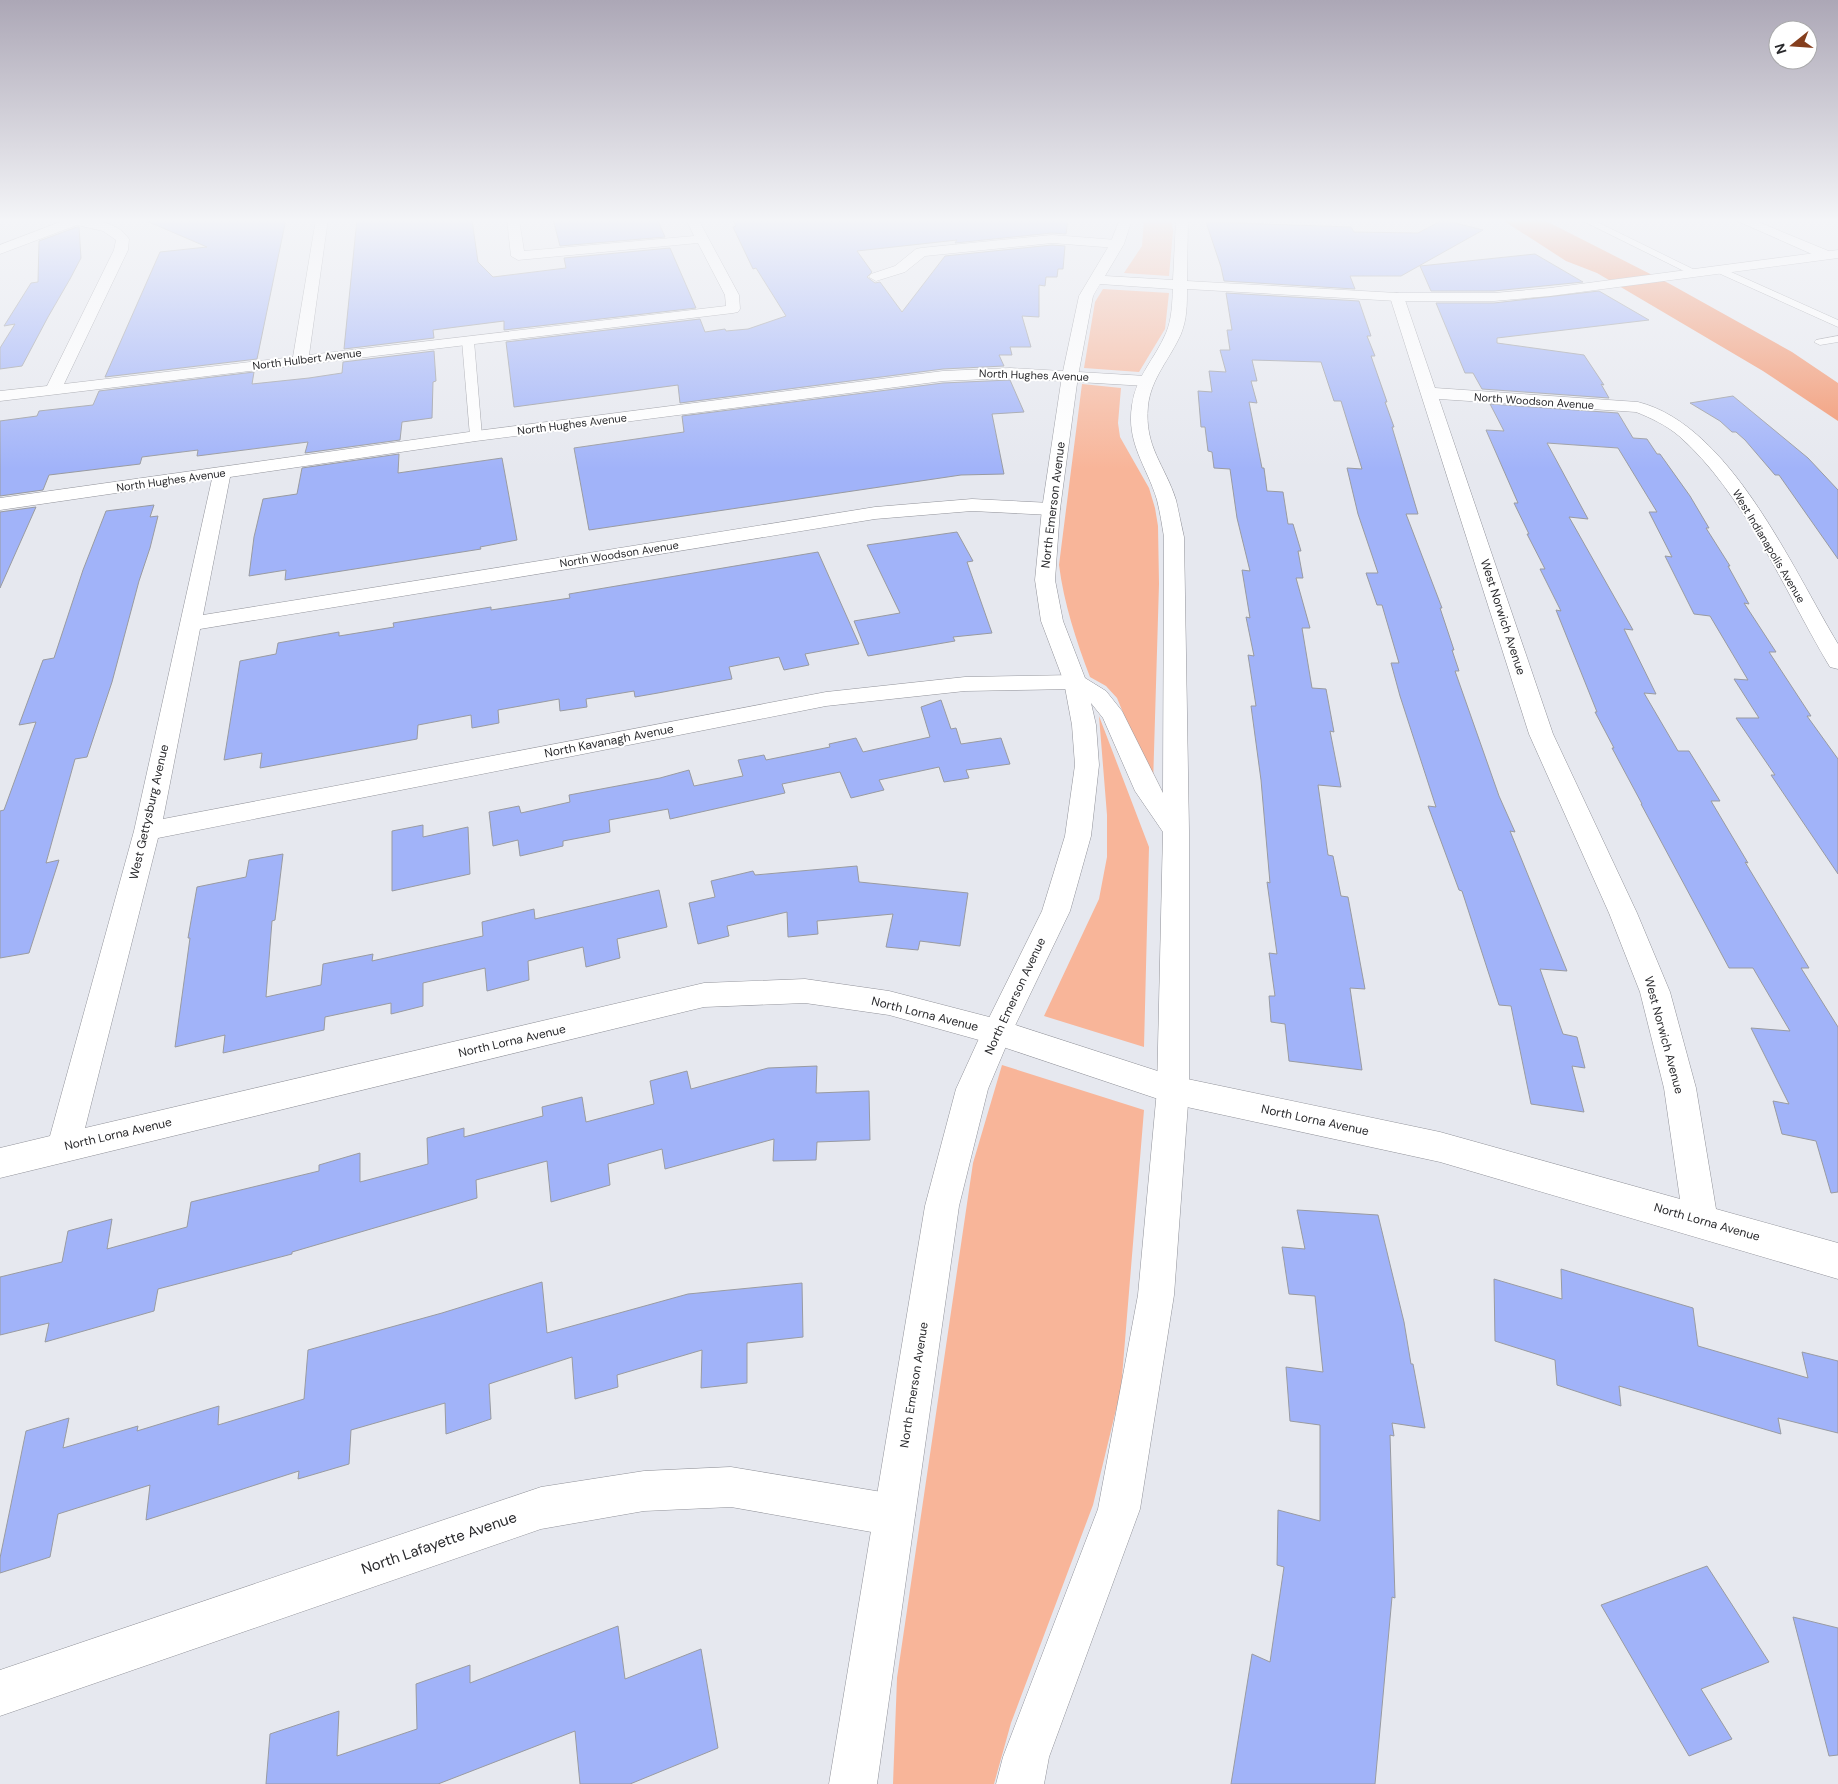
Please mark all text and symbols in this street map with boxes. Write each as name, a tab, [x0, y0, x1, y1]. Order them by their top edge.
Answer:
north arrow	[1768, 20, 1818, 70]
text: N	[1770, 41, 1791, 56]
street label: North Hulbert Avenue	[252, 345, 362, 373]
street label: North Hughes Avenue	[979, 366, 1089, 384]
street label: North Woodson Avenue	[1473, 390, 1595, 412]
street label: North Hughes Avenue	[517, 410, 627, 438]
street label: North Emerson Avenue	[1037, 441, 1069, 569]
street label: North Hughes Avenue	[116, 465, 226, 495]
street label: West Indianapolis Avenue	[1730, 487, 1808, 605]
street label: North Woodson Avenue	[558, 538, 680, 570]
street label: West Norwich Avenue	[1477, 557, 1529, 677]
street label: North Kavanagh Avenue	[543, 721, 675, 761]
street label: West Gettysburg Avenue	[126, 743, 172, 881]
street label: North Emerson Avenue	[981, 935, 1049, 1057]
street label: West Norwich Avenue	[1641, 974, 1687, 1096]
street label: North Lorna Avenue	[870, 993, 980, 1035]
street label: North Lorna Avenue	[457, 1021, 567, 1061]
street label: North Lorna Avenue	[1260, 1101, 1370, 1139]
street label: North Lorna Avenue	[63, 1114, 173, 1154]
street label: North Lorna Avenue	[1652, 1199, 1762, 1245]
street label: North Emerson Avenue	[896, 1321, 932, 1449]
street label: North Lafayette Avenue	[359, 1507, 519, 1579]

